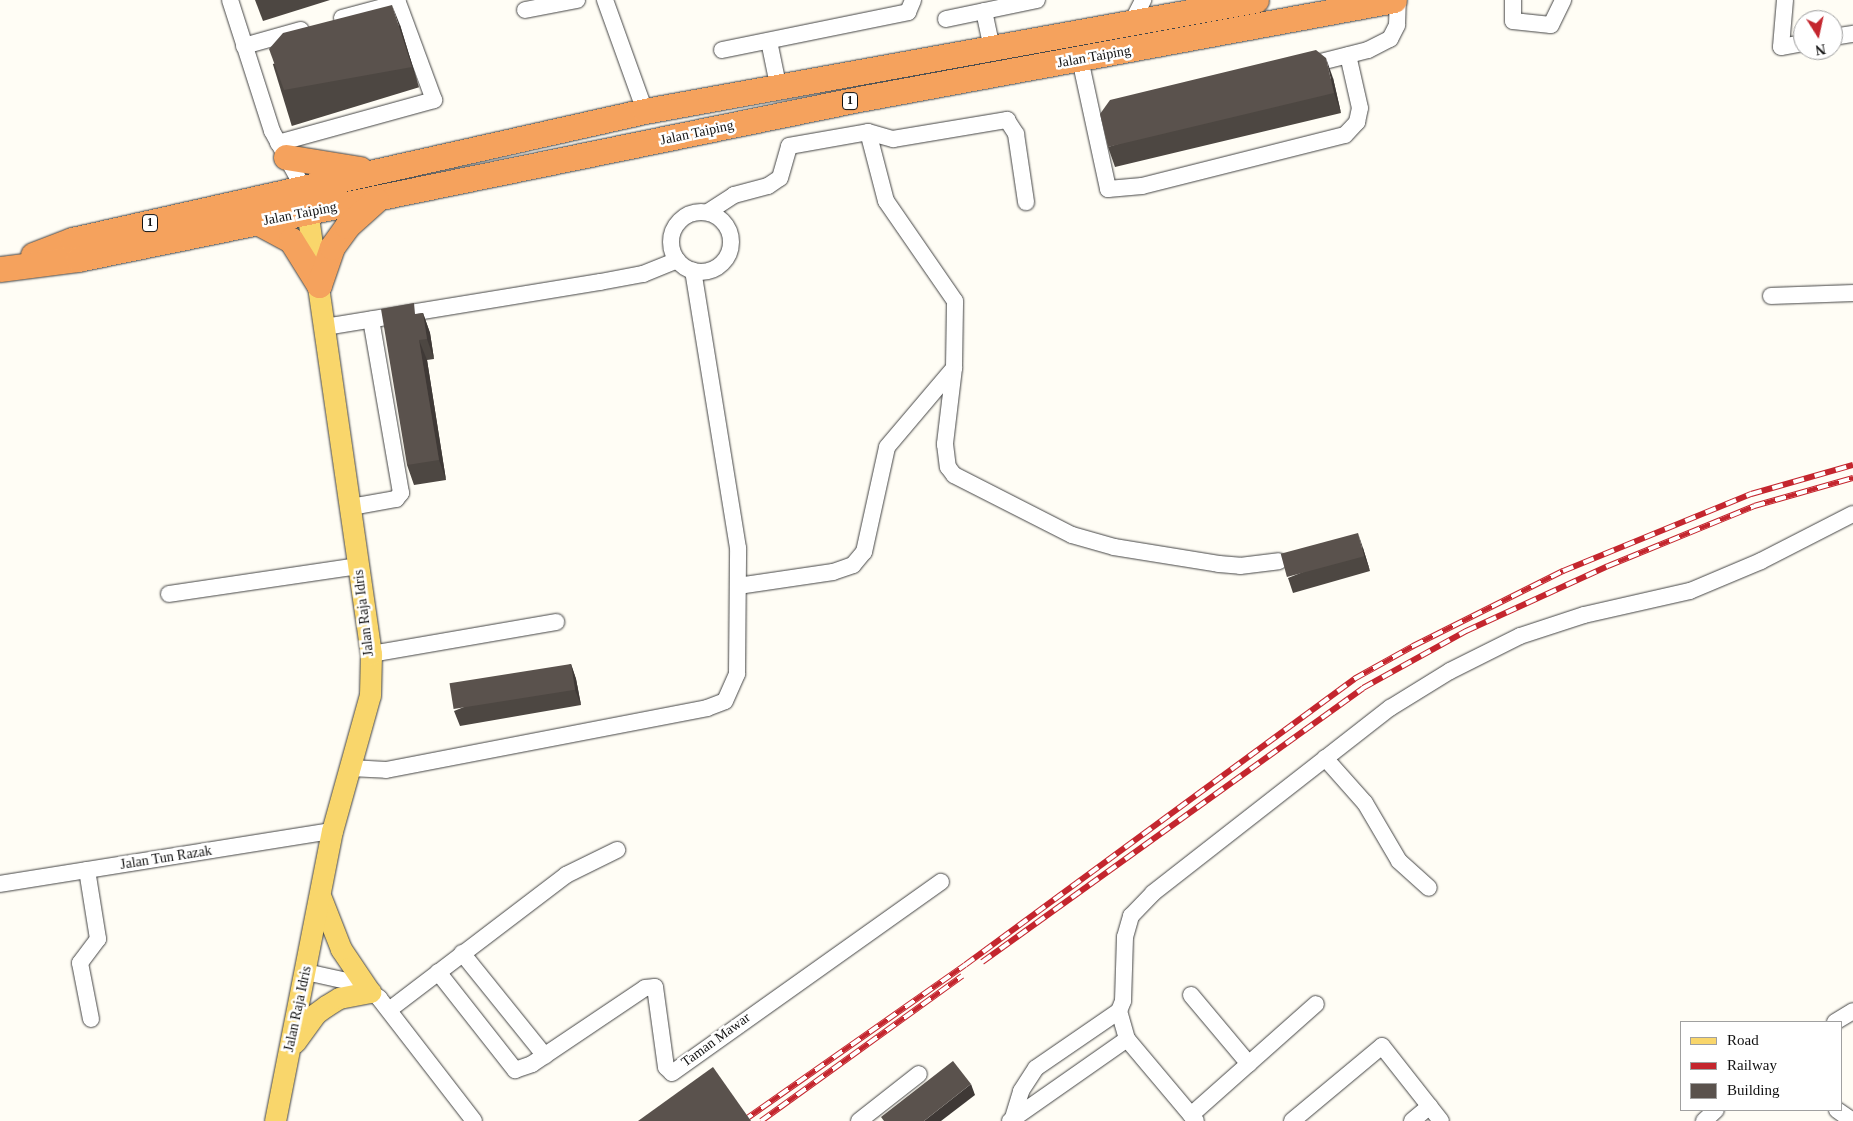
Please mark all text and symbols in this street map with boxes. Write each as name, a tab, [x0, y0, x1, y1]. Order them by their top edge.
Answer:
north arrow	[1793, 10, 1843, 60]
street label: Jalan Taiping	[1050, 41, 1138, 73]
text: N	[1814, 41, 1827, 58]
road number: 1	[841, 92, 859, 110]
street label: Jalan Taiping	[653, 116, 741, 150]
street label: Jalan Taiping	[256, 197, 344, 231]
road number: 1	[141, 214, 159, 232]
street label: Jalan Raja Idris	[350, 563, 378, 663]
street label: Jalan Tun Razak	[113, 841, 219, 875]
street label: Jalan Raja Idris	[279, 959, 317, 1059]
street label: Taman Mawar	[674, 1006, 758, 1074]
legend	[1680, 1021, 1843, 1111]
text: Road	[1727, 1032, 1759, 1048]
text: Railway	[1727, 1057, 1777, 1073]
text: Building	[1727, 1082, 1780, 1098]

